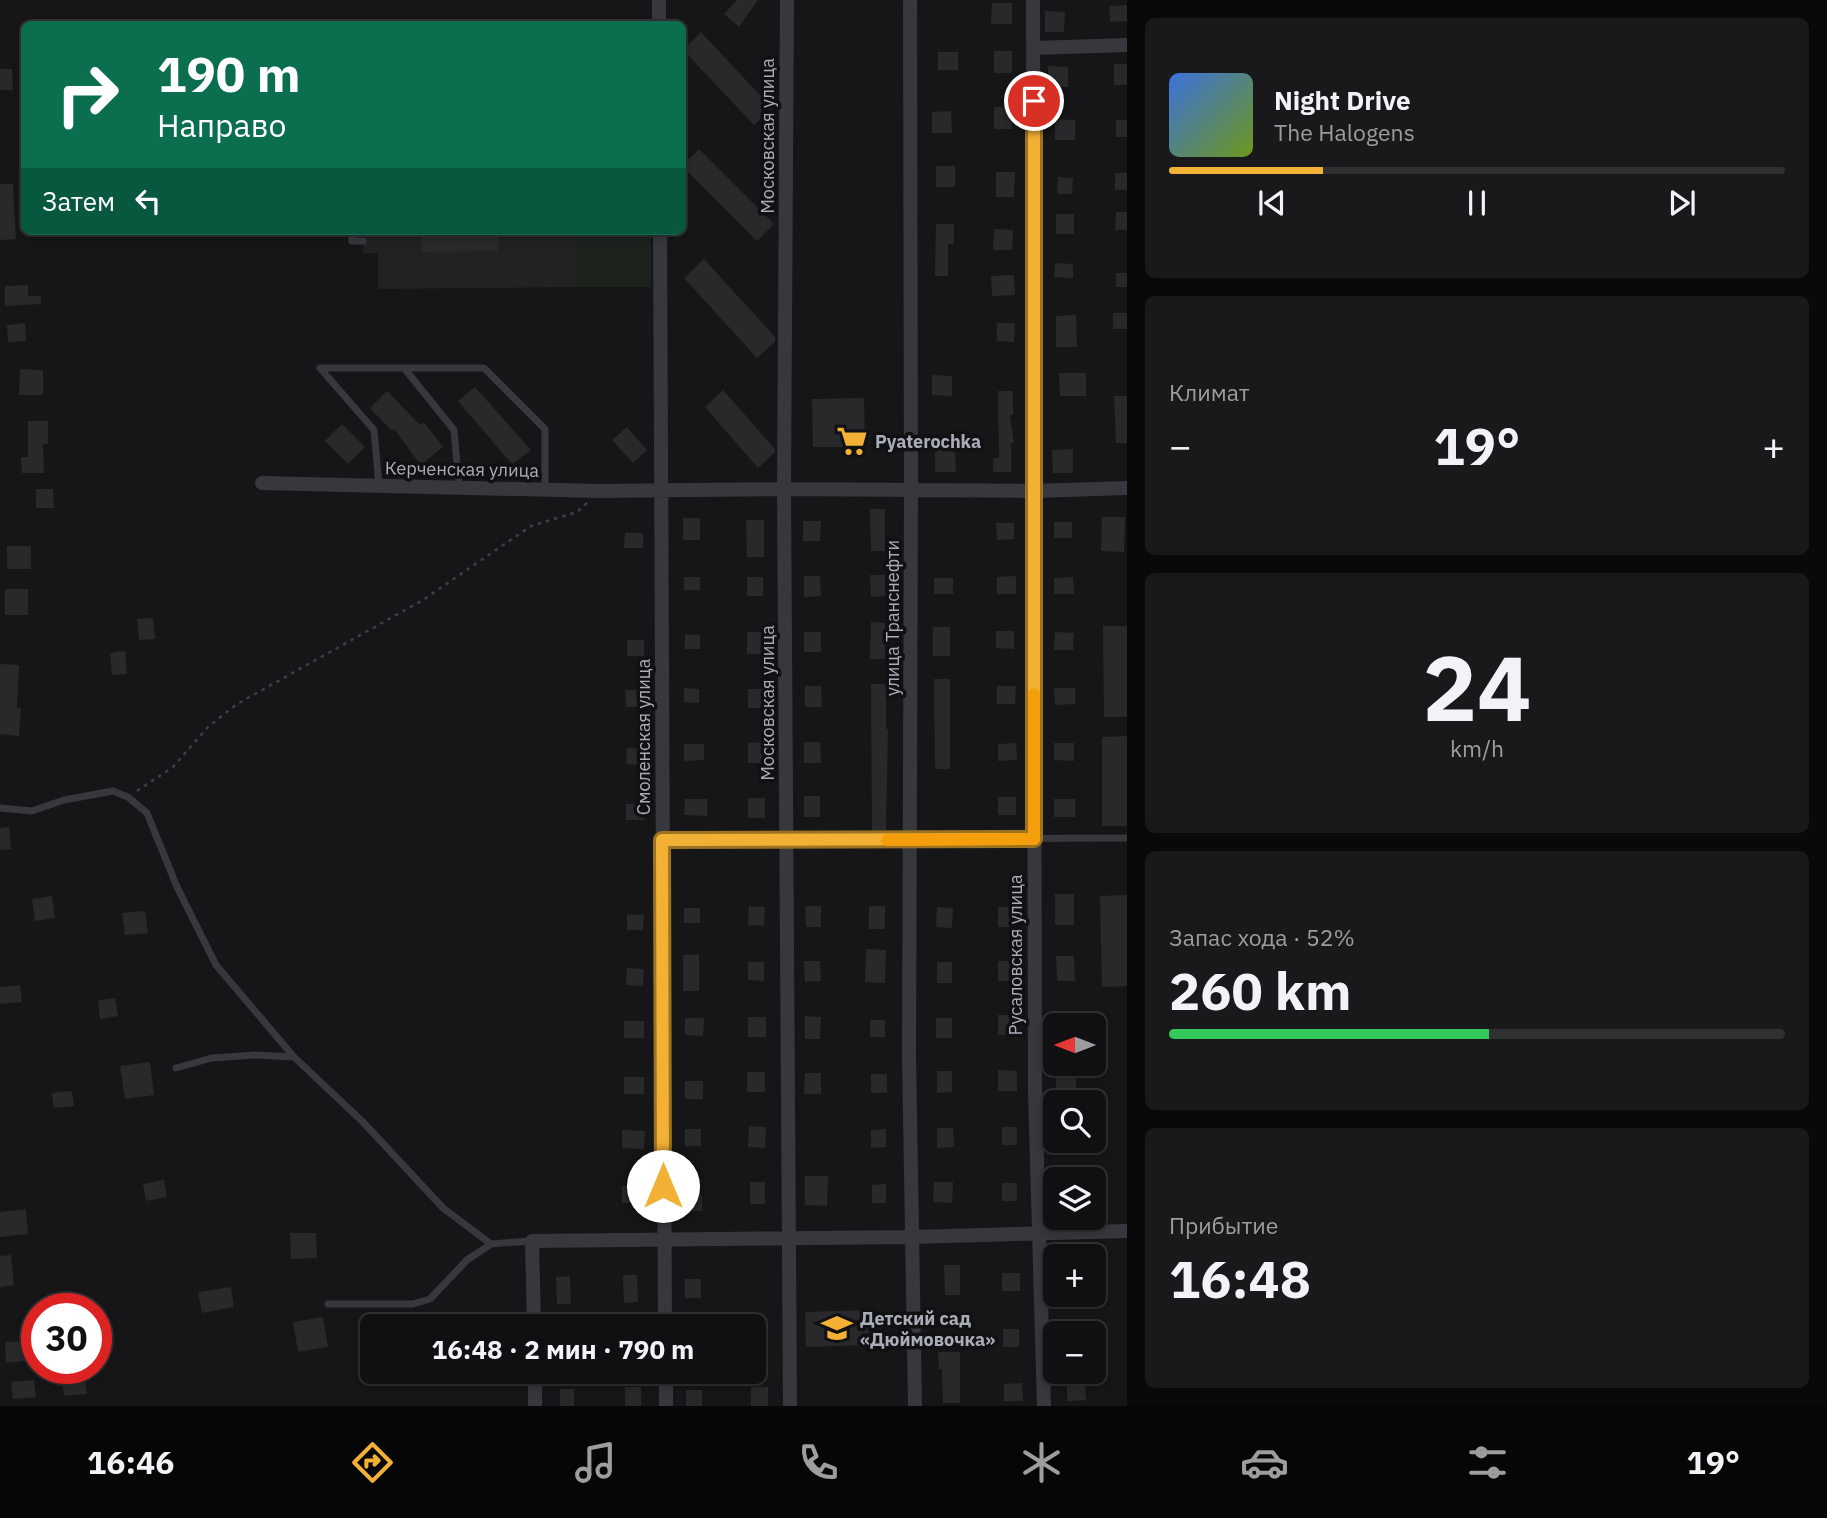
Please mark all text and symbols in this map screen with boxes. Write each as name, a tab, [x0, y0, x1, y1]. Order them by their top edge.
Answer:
text: 190 m	[157, 42, 301, 105]
icon: right	[42, 49, 133, 140]
street label: Московская улица	[756, 58, 779, 214]
pin	[1004, 71, 1064, 131]
icon: arrive	[1015, 82, 1053, 120]
text: Night Drive	[1274, 83, 1411, 117]
text: Направо	[157, 104, 286, 146]
text: The Halogens	[1274, 117, 1415, 147]
icon: left	[129, 182, 167, 220]
text: Затем	[42, 184, 115, 218]
icon: previous	[1253, 184, 1291, 222]
icon: pause	[1458, 184, 1496, 222]
icon: next	[1663, 184, 1701, 222]
text: Климат	[1169, 377, 1250, 407]
text: 19°	[1434, 412, 1520, 479]
text: −	[1169, 421, 1192, 470]
text: +	[1762, 421, 1785, 470]
supermarket icon: Pyaterochka	[835, 424, 869, 458]
place label: Pyaterochka	[875, 430, 981, 453]
street label: Керченская улица	[385, 456, 540, 482]
street label: улица Транснефти	[881, 540, 904, 696]
street label: Московская улица	[756, 625, 779, 781]
text: 24	[1422, 628, 1532, 746]
street label: Смоленская улица	[632, 658, 655, 815]
text: km/h	[1450, 733, 1504, 763]
street label: Русаловская улица	[1004, 874, 1027, 1036]
text: Запас хода · 52%	[1169, 922, 1355, 952]
text: 260 km	[1169, 957, 1351, 1024]
north arrow	[1043, 1013, 1106, 1076]
map controls	[1043, 1013, 1106, 1384]
button: search	[1043, 1090, 1106, 1153]
position arrow	[626, 1149, 700, 1223]
button: layers	[1043, 1167, 1106, 1230]
text: Прибытие	[1169, 1210, 1278, 1240]
button: +	[1043, 1244, 1106, 1307]
text: 16:48	[1169, 1245, 1311, 1312]
speed limit sign: 30	[21, 1293, 112, 1384]
place label: Детский сад «Дюймовочка»	[860, 1307, 995, 1351]
school or university icon: Детский сад «Дюймовочка»	[820, 1311, 854, 1345]
button: −	[1043, 1321, 1106, 1384]
text: 16:48 · 2 мин · 790 m	[432, 1332, 694, 1366]
icon: directions	[348, 1438, 397, 1487]
icon: music	[571, 1438, 620, 1487]
icon: phone	[794, 1438, 843, 1487]
icon: climate	[1017, 1438, 1066, 1487]
icon: car	[1240, 1438, 1289, 1487]
icon: filters	[1463, 1438, 1512, 1487]
text: 16:46	[87, 1441, 174, 1483]
text: 19°	[1686, 1441, 1740, 1483]

